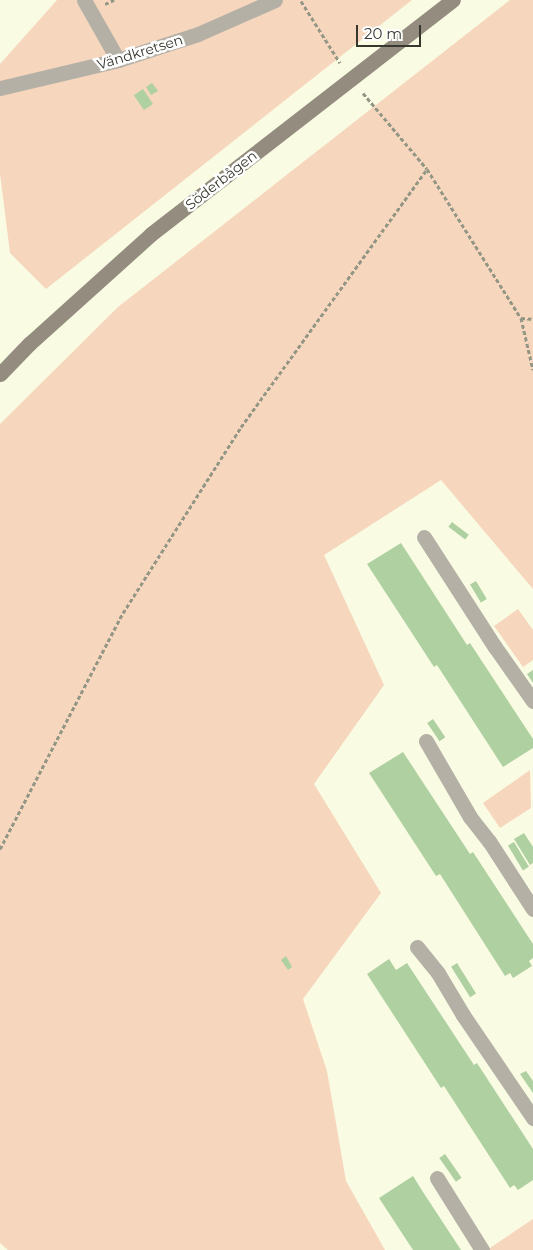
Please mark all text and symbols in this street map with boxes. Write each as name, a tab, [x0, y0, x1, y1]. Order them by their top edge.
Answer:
scale bar	[358, 15, 423, 47]
text: 20 m	[364, 24, 402, 43]
street label: Vändkretsen	[95, 31, 185, 73]
street label: Söderbågen	[182, 147, 260, 213]

